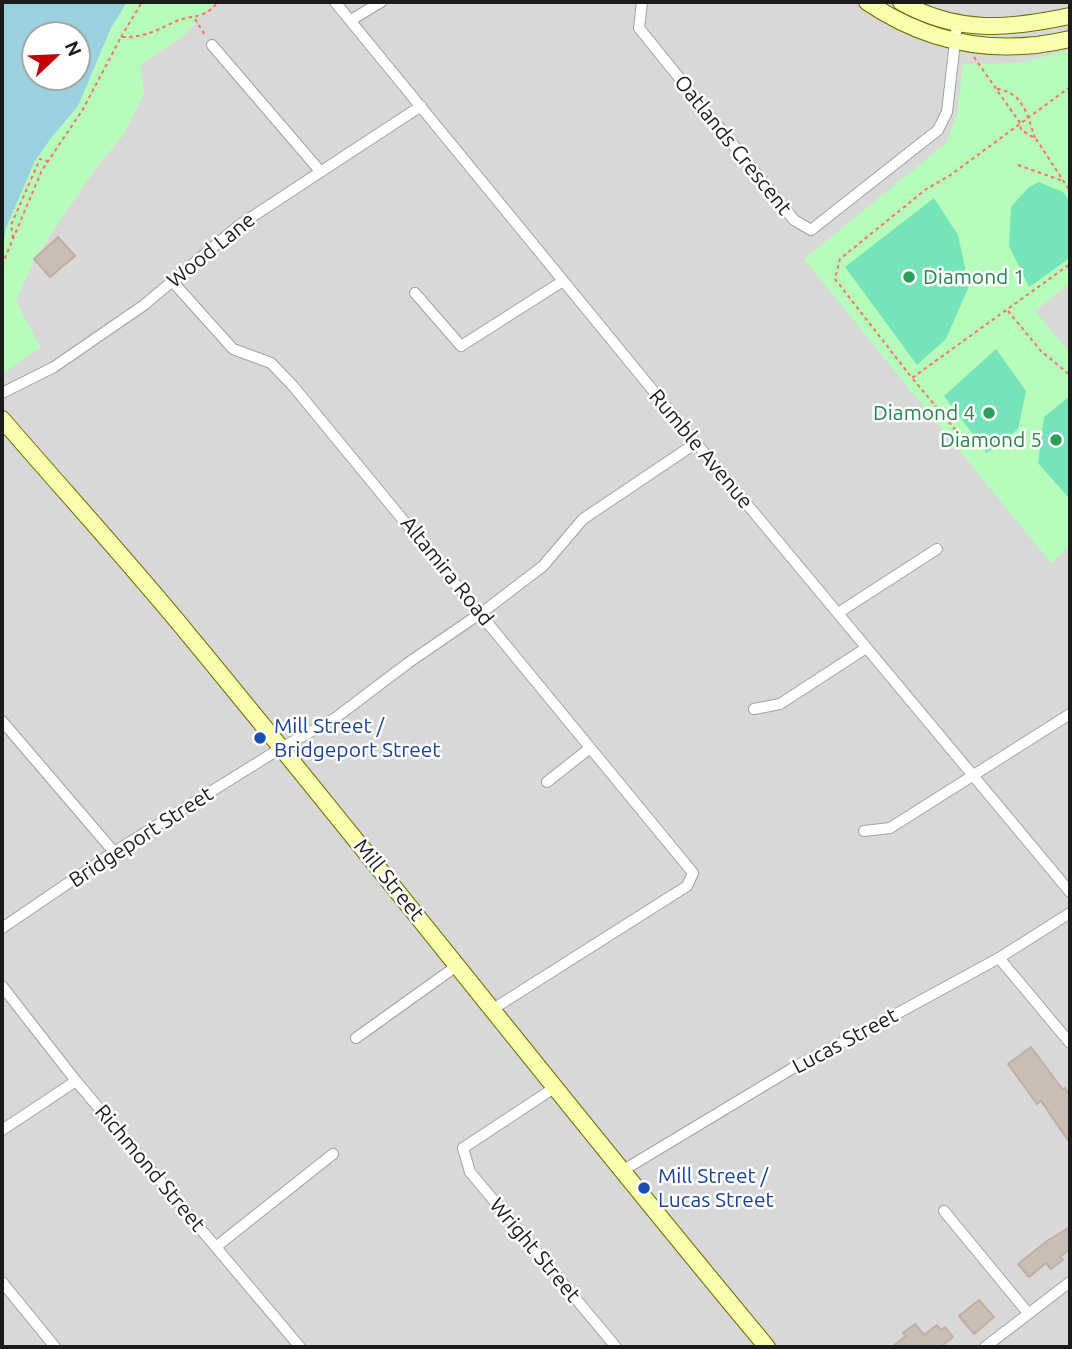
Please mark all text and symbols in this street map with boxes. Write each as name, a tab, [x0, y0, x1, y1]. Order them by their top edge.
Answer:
north arrow	[21, 21, 91, 91]
text: N	[61, 38, 86, 59]
street label: Oatlands Crescent	[669, 70, 797, 220]
street label: Wood Lane	[162, 207, 260, 293]
place label: Diamond 1	[923, 264, 1025, 290]
marker: Diamond 1	[901, 269, 917, 285]
street label: Rumble Avenue	[644, 384, 758, 514]
place label: Diamond 4	[873, 400, 975, 426]
marker: Diamond 4	[981, 405, 997, 421]
place label: Diamond 5	[940, 427, 1042, 453]
marker: Diamond 5	[1048, 432, 1064, 448]
street label: Altamira Road	[395, 511, 499, 631]
place label: Mill Street / Bridgeport Street	[274, 713, 441, 763]
marker: Mill Street / Bridgeport Street	[252, 730, 268, 746]
street label: Bridgeport Street	[64, 781, 218, 893]
street label: Mill Street	[348, 834, 430, 926]
street label: Lucas Street	[788, 1003, 902, 1079]
street label: Richmond Street	[90, 1099, 210, 1237]
place label: Mill Street / Lucas Street	[658, 1163, 774, 1213]
marker: Mill Street / Lucas Street	[636, 1180, 652, 1196]
street label: Wright Street	[484, 1193, 586, 1307]

